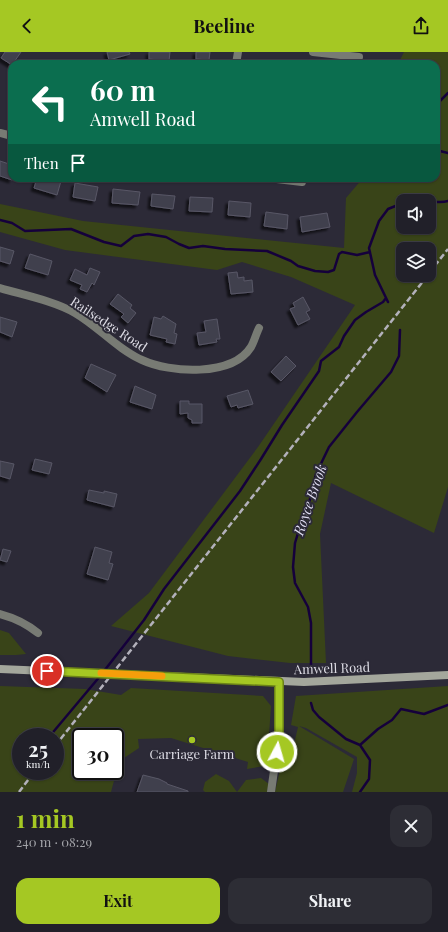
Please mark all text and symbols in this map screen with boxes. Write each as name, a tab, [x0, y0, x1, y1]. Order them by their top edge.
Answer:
text: Beeline	[193, 14, 255, 38]
icon: back	[16, 15, 38, 37]
icon: share	[410, 15, 432, 37]
text: 60 m	[90, 71, 156, 108]
icon: left	[24, 76, 76, 128]
text: Amwell Road	[90, 107, 196, 131]
icon: arrive	[67, 152, 89, 174]
text: Then	[24, 153, 59, 173]
map controls	[396, 194, 436, 282]
button: sound	[396, 194, 436, 234]
button: layers	[396, 242, 436, 282]
street label: Railsedge Road	[68, 292, 151, 355]
water label: Royce Brook	[288, 462, 331, 539]
pin	[30, 654, 64, 688]
street label: Amwell Road	[293, 658, 371, 677]
icon: arrive	[36, 660, 58, 682]
speed limit sign: 30	[72, 728, 124, 780]
position arrow	[256, 731, 298, 773]
text: 25	[28, 735, 48, 762]
marker: Carriage Farm	[187, 735, 197, 745]
place label: Carriage Farm	[150, 745, 235, 762]
text: km/h	[26, 757, 50, 771]
text: 1 min	[16, 802, 75, 834]
button: close	[390, 805, 432, 847]
text: 240 m · 08:29	[16, 833, 92, 850]
button: Exit	[16, 878, 220, 924]
button: Share	[228, 878, 432, 924]

